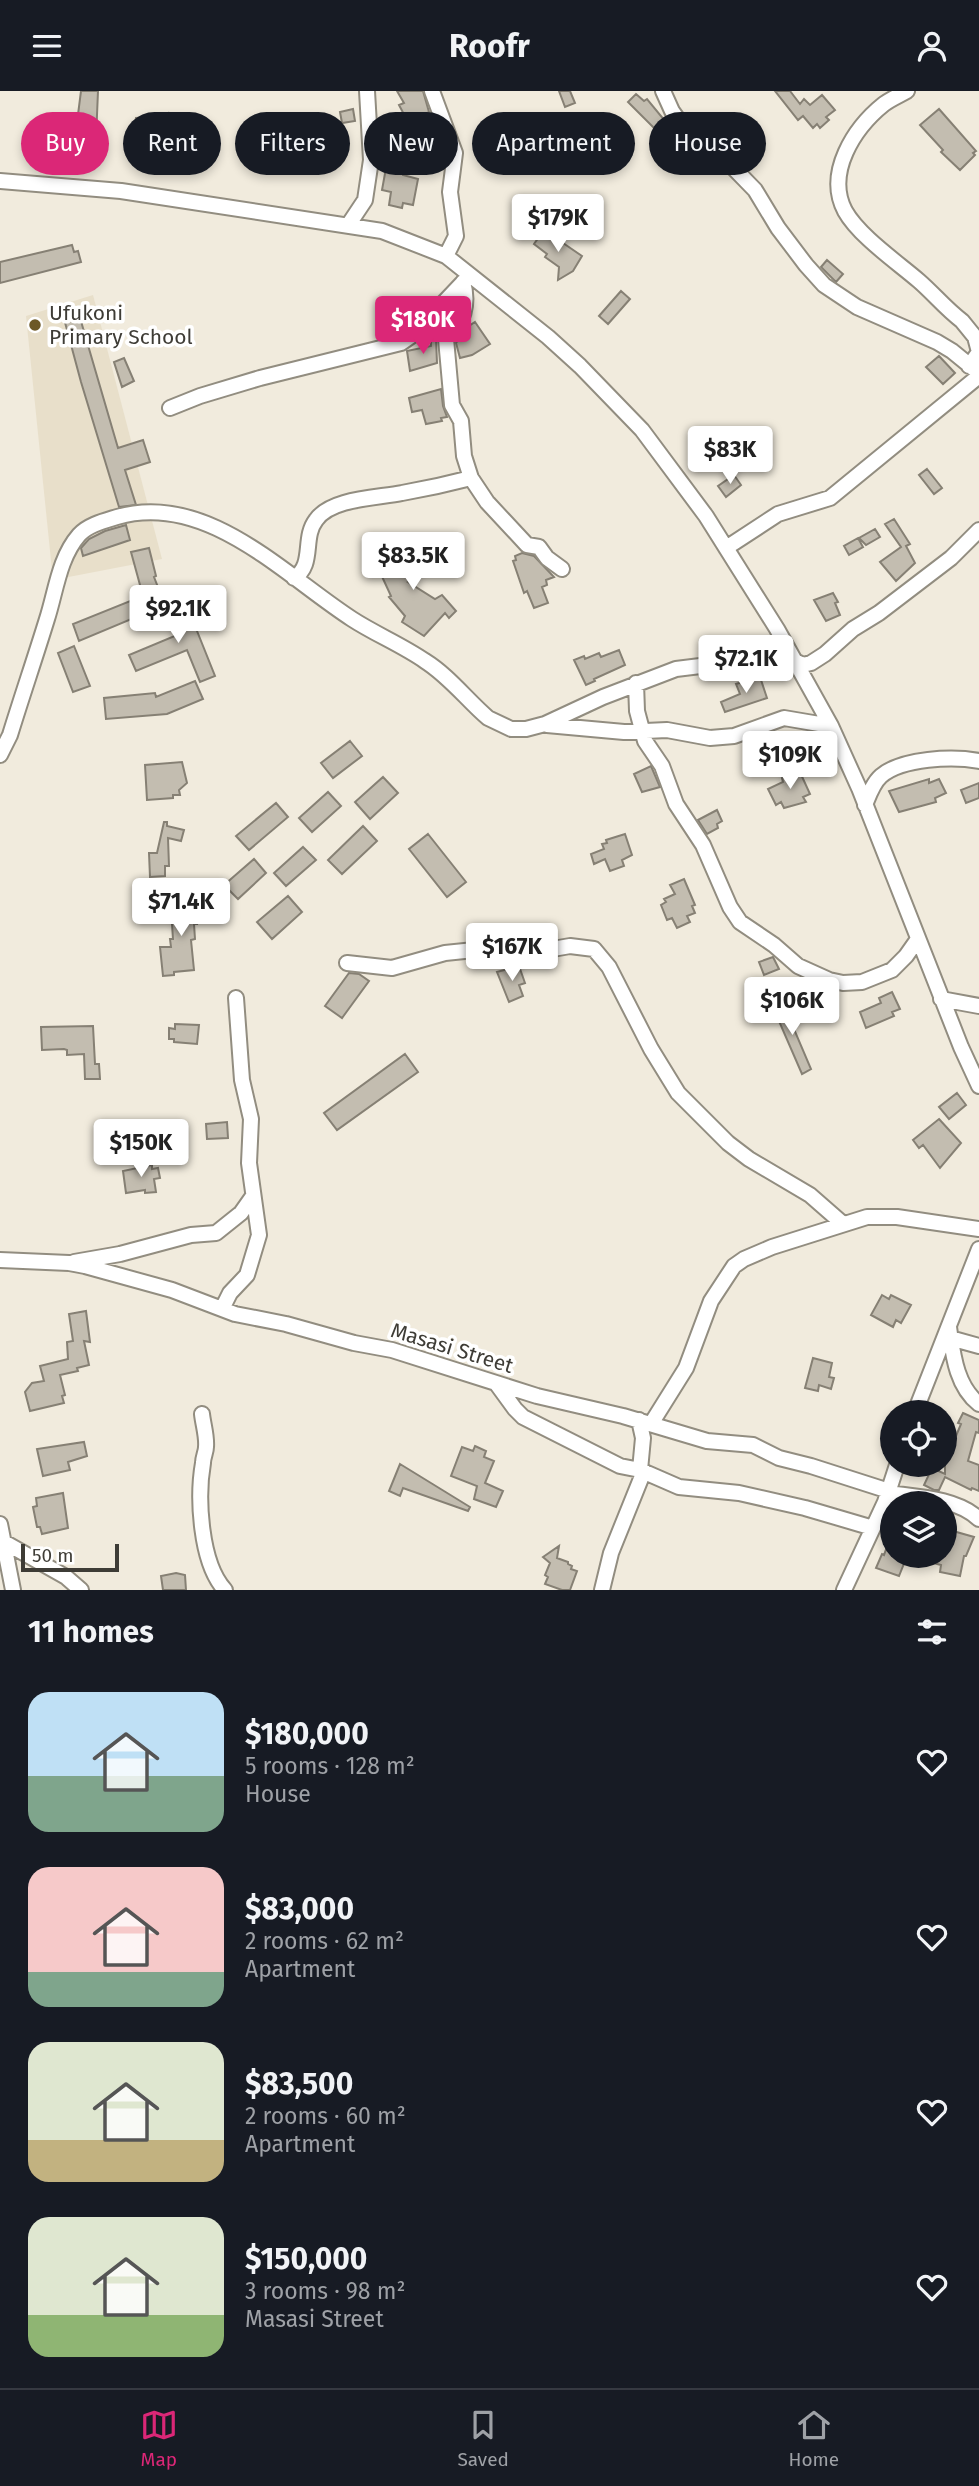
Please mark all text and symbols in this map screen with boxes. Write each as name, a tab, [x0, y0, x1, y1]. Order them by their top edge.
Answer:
icon: menu	[28, 27, 66, 65]
text: Roofr	[449, 27, 530, 65]
icon: person	[913, 27, 951, 65]
chip: Buy	[21, 112, 109, 175]
chip: Rent	[123, 112, 221, 175]
chip: Filters	[235, 112, 350, 175]
chip: New	[364, 112, 458, 175]
chip: Apartment	[472, 112, 635, 175]
chip: House	[649, 112, 766, 175]
pin: $179K	[509, 195, 607, 254]
text: $179K	[528, 203, 588, 231]
pin: $180K	[374, 296, 472, 356]
place label: Ufukoni Primary School	[49, 300, 193, 350]
text: $180K	[391, 305, 455, 333]
marker: Ufukoni Primary School	[27, 317, 43, 333]
pin: $83K	[689, 427, 771, 486]
text: $83K	[704, 435, 756, 463]
pin: $83.5K	[356, 533, 470, 592]
text: $83.5K	[378, 541, 448, 569]
pin: $92.1K	[121, 585, 235, 645]
text: $92.1K	[146, 594, 211, 622]
pin: $72.1K	[689, 635, 803, 695]
text: $72.1K	[714, 644, 778, 672]
pin: $109K	[741, 731, 839, 791]
text: $109K	[758, 740, 822, 768]
pin: $71.4K	[124, 879, 238, 938]
text: $71.4K	[148, 887, 214, 915]
pin: $167K	[463, 923, 561, 983]
text: $167K	[482, 932, 542, 960]
pin: $106K	[743, 977, 841, 1037]
text: $106K	[760, 986, 824, 1014]
pin: $150K	[92, 1119, 190, 1179]
text: $150K	[110, 1128, 172, 1156]
street label: Masasi Street	[388, 1317, 517, 1379]
map controls	[880, 1400, 957, 1568]
button: locate	[880, 1400, 957, 1477]
button: layers	[880, 1491, 957, 1568]
scale bar	[21, 1541, 119, 1573]
text: 50 m	[32, 1544, 73, 1567]
icon: filters	[913, 1613, 951, 1651]
text: 11 homes	[28, 1614, 154, 1650]
text: $180,000	[245, 1716, 369, 1752]
icon: home	[84, 1720, 168, 1804]
icon: heart	[913, 1743, 951, 1781]
text: 5 rooms · 128 m²	[245, 1752, 415, 1780]
text: House	[245, 1780, 311, 1808]
text: $83,000	[245, 1891, 354, 1927]
icon: home	[84, 1895, 168, 1979]
icon: heart	[913, 1918, 951, 1956]
text: 2 rooms · 62 m²	[245, 1927, 404, 1955]
text: Apartment	[245, 1955, 355, 1983]
text: $83,500	[245, 2066, 353, 2102]
icon: home	[84, 2070, 168, 2154]
icon: heart	[913, 2093, 951, 2131]
text: 2 rooms · 60 m²	[245, 2102, 406, 2130]
text: Apartment	[245, 2130, 355, 2158]
text: $150,000	[245, 2241, 367, 2277]
icon: home	[84, 2245, 168, 2329]
icon: heart	[913, 2268, 951, 2306]
text: 3 rooms · 98 m²	[245, 2277, 405, 2305]
text: Masasi Street	[245, 2305, 384, 2333]
tab: Map	[140, 2406, 178, 2471]
tab: Saved	[457, 2406, 509, 2471]
tab: Home	[789, 2406, 839, 2471]

